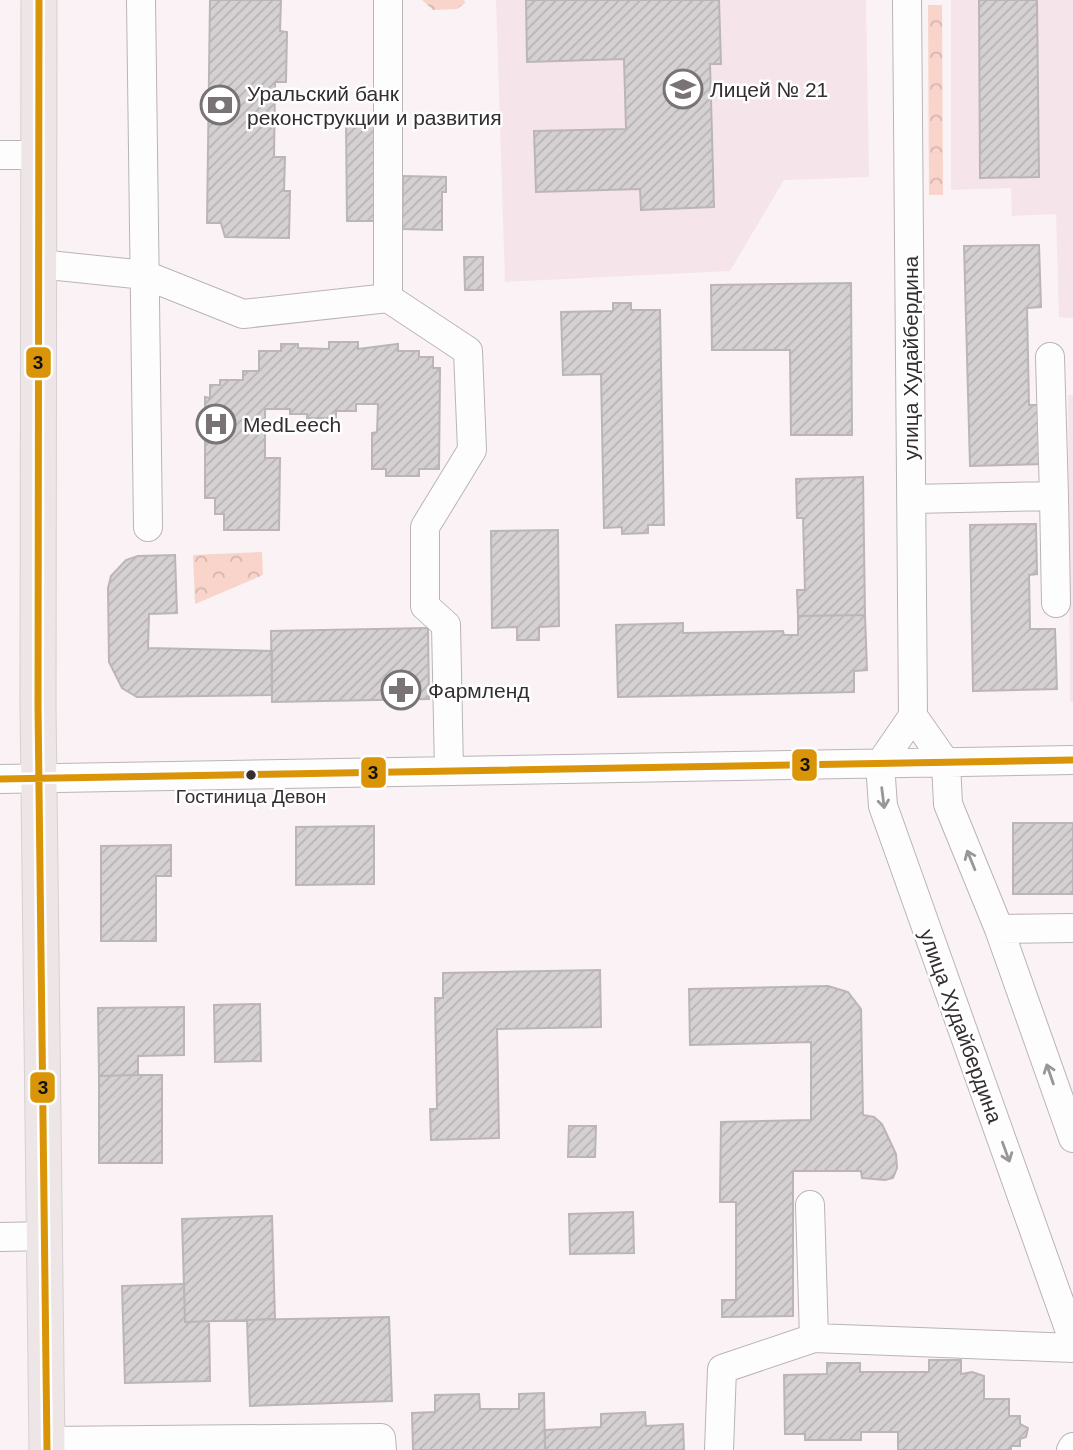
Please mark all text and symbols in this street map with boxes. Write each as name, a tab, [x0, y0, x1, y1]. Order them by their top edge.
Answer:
school or university icon: Лицей № 21	[662, 68, 704, 110]
place label: Лицей № 21	[710, 78, 828, 101]
place label: Уральский банк реконструкции и развития	[247, 82, 502, 129]
bank icon: Уральский банк реконструкции и развития	[199, 84, 241, 126]
street label: улица Худайбердина	[899, 255, 922, 460]
line badge: 3	[25, 346, 52, 379]
text: 3	[33, 352, 43, 373]
hospital icon: MedLeech	[195, 403, 237, 445]
place label: MedLeech	[243, 413, 341, 436]
pharmacy icon: Фармленд	[380, 669, 422, 711]
place label: Фармленд	[428, 679, 530, 702]
line badge: 3	[791, 748, 818, 782]
text: 3	[800, 754, 810, 775]
line badge: 3	[360, 756, 387, 789]
text: 3	[368, 762, 378, 783]
marker: Гостиница Девон	[244, 768, 258, 782]
place label: Гостиница Девон	[176, 786, 326, 807]
one-way arrow	[877, 786, 890, 809]
one-way arrow	[964, 850, 977, 872]
street label: улица Худайбердина	[915, 926, 1007, 1126]
one-way arrow	[1043, 1063, 1055, 1085]
line badge: 3	[29, 1071, 56, 1104]
text: 3	[38, 1077, 48, 1098]
one-way arrow	[1001, 1140, 1013, 1162]

